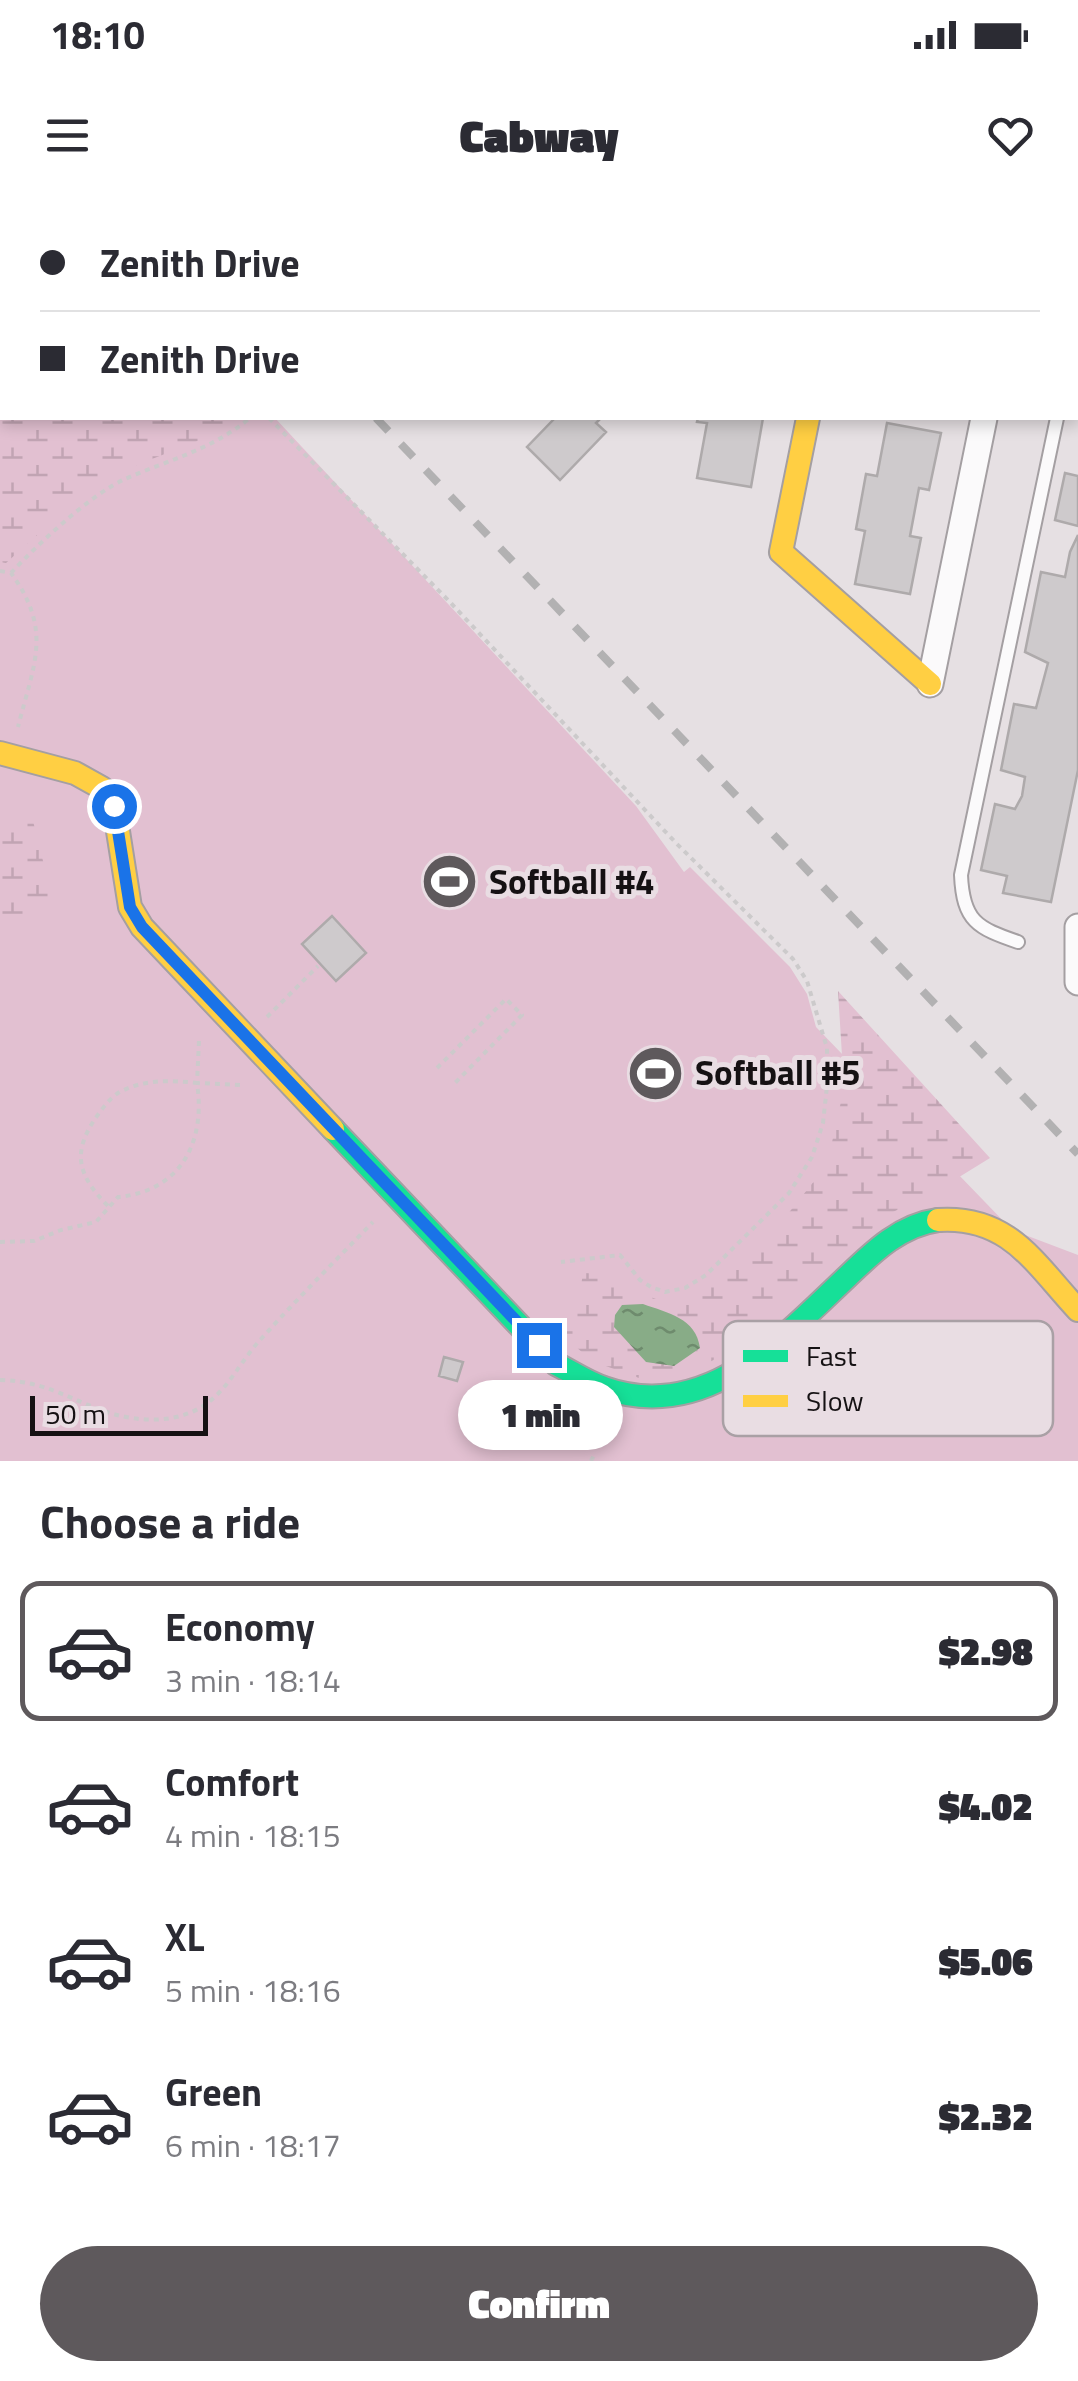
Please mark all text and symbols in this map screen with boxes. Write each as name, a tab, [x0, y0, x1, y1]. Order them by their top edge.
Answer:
text: 18:10	[50, 6, 145, 64]
text: Cabway	[459, 101, 619, 169]
icon: menu	[40, 108, 95, 163]
icon: heart	[983, 108, 1038, 163]
text: Zenith Drive	[100, 234, 300, 292]
text: Zenith Drive	[100, 330, 300, 388]
route start	[92, 784, 137, 829]
sports icon: Softball #4	[420, 852, 480, 912]
place label: Softball #4	[489, 854, 655, 908]
sports icon: Softball #5	[626, 1043, 686, 1103]
place label: Softball #5	[695, 1045, 861, 1099]
legend	[723, 1321, 1053, 1436]
route end	[517, 1323, 562, 1368]
text: Fast	[806, 1334, 857, 1377]
text: Slow	[806, 1379, 864, 1422]
callout: 1 min	[456, 1380, 622, 1450]
scale bar	[30, 1391, 208, 1436]
text: 1 min	[501, 1391, 580, 1439]
text: 50 m	[45, 1392, 106, 1435]
text: Choose a ride	[40, 1487, 300, 1555]
text: Economy	[165, 1598, 315, 1656]
icon: car	[45, 1606, 135, 1696]
text: $2.98	[939, 1622, 1033, 1680]
text: 3 min · 18:14	[165, 1656, 341, 1704]
text: Comfort	[165, 1753, 299, 1811]
icon: car	[45, 1761, 135, 1851]
text: $4.02	[939, 1777, 1033, 1835]
text: 4 min · 18:15	[165, 1811, 341, 1859]
text: XL	[165, 1908, 205, 1966]
icon: car	[45, 1916, 135, 2006]
text: $5.06	[939, 1932, 1033, 1990]
text: 5 min · 18:16	[165, 1966, 341, 2014]
text: Green	[165, 2063, 262, 2121]
icon: car	[45, 2071, 135, 2161]
text: $2.32	[939, 2087, 1033, 2145]
text: 6 min · 18:17	[165, 2121, 341, 2169]
button: Confirm	[40, 2246, 1038, 2361]

